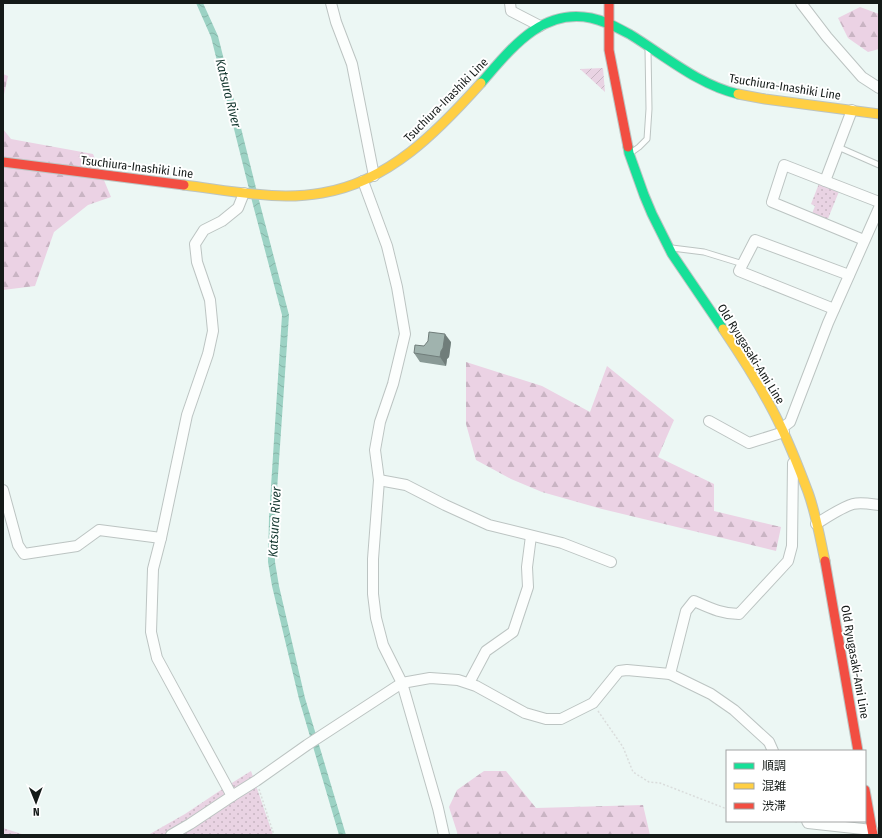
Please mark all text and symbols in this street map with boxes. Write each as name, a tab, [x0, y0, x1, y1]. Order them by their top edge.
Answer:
street label: Tsuchiura-Inashiki Line	[401, 55, 491, 145]
water label: Katsura River	[213, 57, 244, 130]
street label: Tsuchiura-Inashiki Line	[728, 71, 842, 103]
street label: Tsuchiura-Inashiki Line	[80, 153, 194, 181]
street label: Old Ryugasaki-Ami Line	[715, 301, 787, 407]
water label: Katsura River	[265, 486, 284, 558]
street label: Old Ryugasaki-Ami Line	[838, 604, 872, 720]
legend	[726, 750, 866, 822]
text: 順調	[762, 759, 786, 773]
text: 混雑	[762, 779, 786, 793]
north arrow	[16, 782, 56, 822]
text: 渋滞	[762, 799, 786, 813]
text: N	[33, 805, 40, 818]

